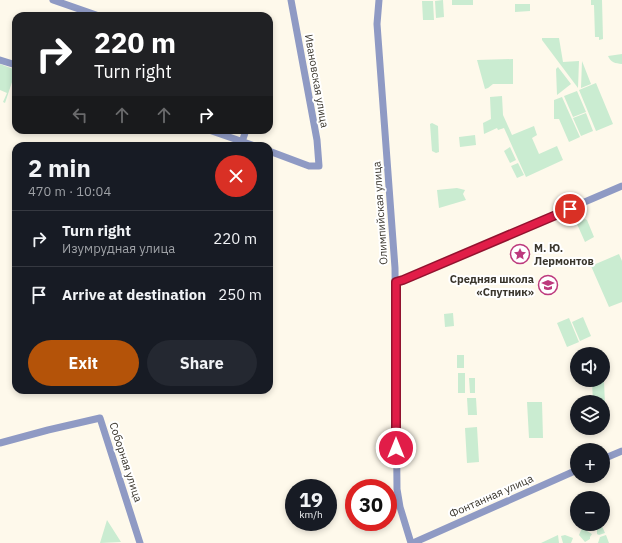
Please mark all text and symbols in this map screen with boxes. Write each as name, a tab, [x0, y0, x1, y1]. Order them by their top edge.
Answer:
text: 220 m	[94, 24, 176, 61]
icon: right	[28, 28, 80, 80]
street label: Ивановская улица	[302, 33, 332, 129]
text: Turn right	[94, 60, 172, 83]
icon: left	[69, 104, 91, 126]
icon: ahead	[111, 104, 133, 126]
icon: ahead	[153, 104, 175, 126]
icon: right	[195, 104, 217, 126]
text: 2 min	[28, 152, 91, 184]
button: close	[215, 155, 257, 197]
street label: Олимпийская улица	[369, 161, 391, 265]
text: 470 m · 10:04	[28, 183, 111, 200]
pin	[553, 192, 587, 226]
icon: arrive	[559, 198, 581, 220]
text: Turn right	[62, 221, 131, 240]
icon: right	[28, 228, 50, 250]
text: 220 m	[213, 229, 257, 248]
text: Изумрудная улица	[62, 240, 175, 257]
place label: М. Ю. Лермонтов	[534, 241, 594, 268]
place icon: М. Ю. Лермонтов	[509, 243, 531, 265]
place label: Средняя школа «Спутник»	[450, 272, 534, 299]
school or university icon: Средняя школа «Спутник»	[537, 274, 559, 296]
icon: arrive	[28, 284, 50, 306]
text: Arrive at destination	[62, 285, 206, 304]
text: 250 m	[218, 285, 262, 304]
button: Exit	[28, 340, 139, 386]
button: Share	[147, 340, 257, 386]
map controls	[570, 347, 610, 531]
button: sound	[570, 347, 610, 387]
button: layers	[570, 395, 610, 435]
street label: Соборная улица	[107, 420, 146, 504]
position arrow	[375, 427, 417, 469]
button: +	[570, 443, 610, 483]
street label: Фонтанная улица	[447, 471, 535, 521]
speed limit sign: 30	[345, 479, 397, 531]
text: 19	[299, 486, 323, 513]
button: −	[570, 491, 610, 531]
text: km/h	[299, 508, 323, 521]

